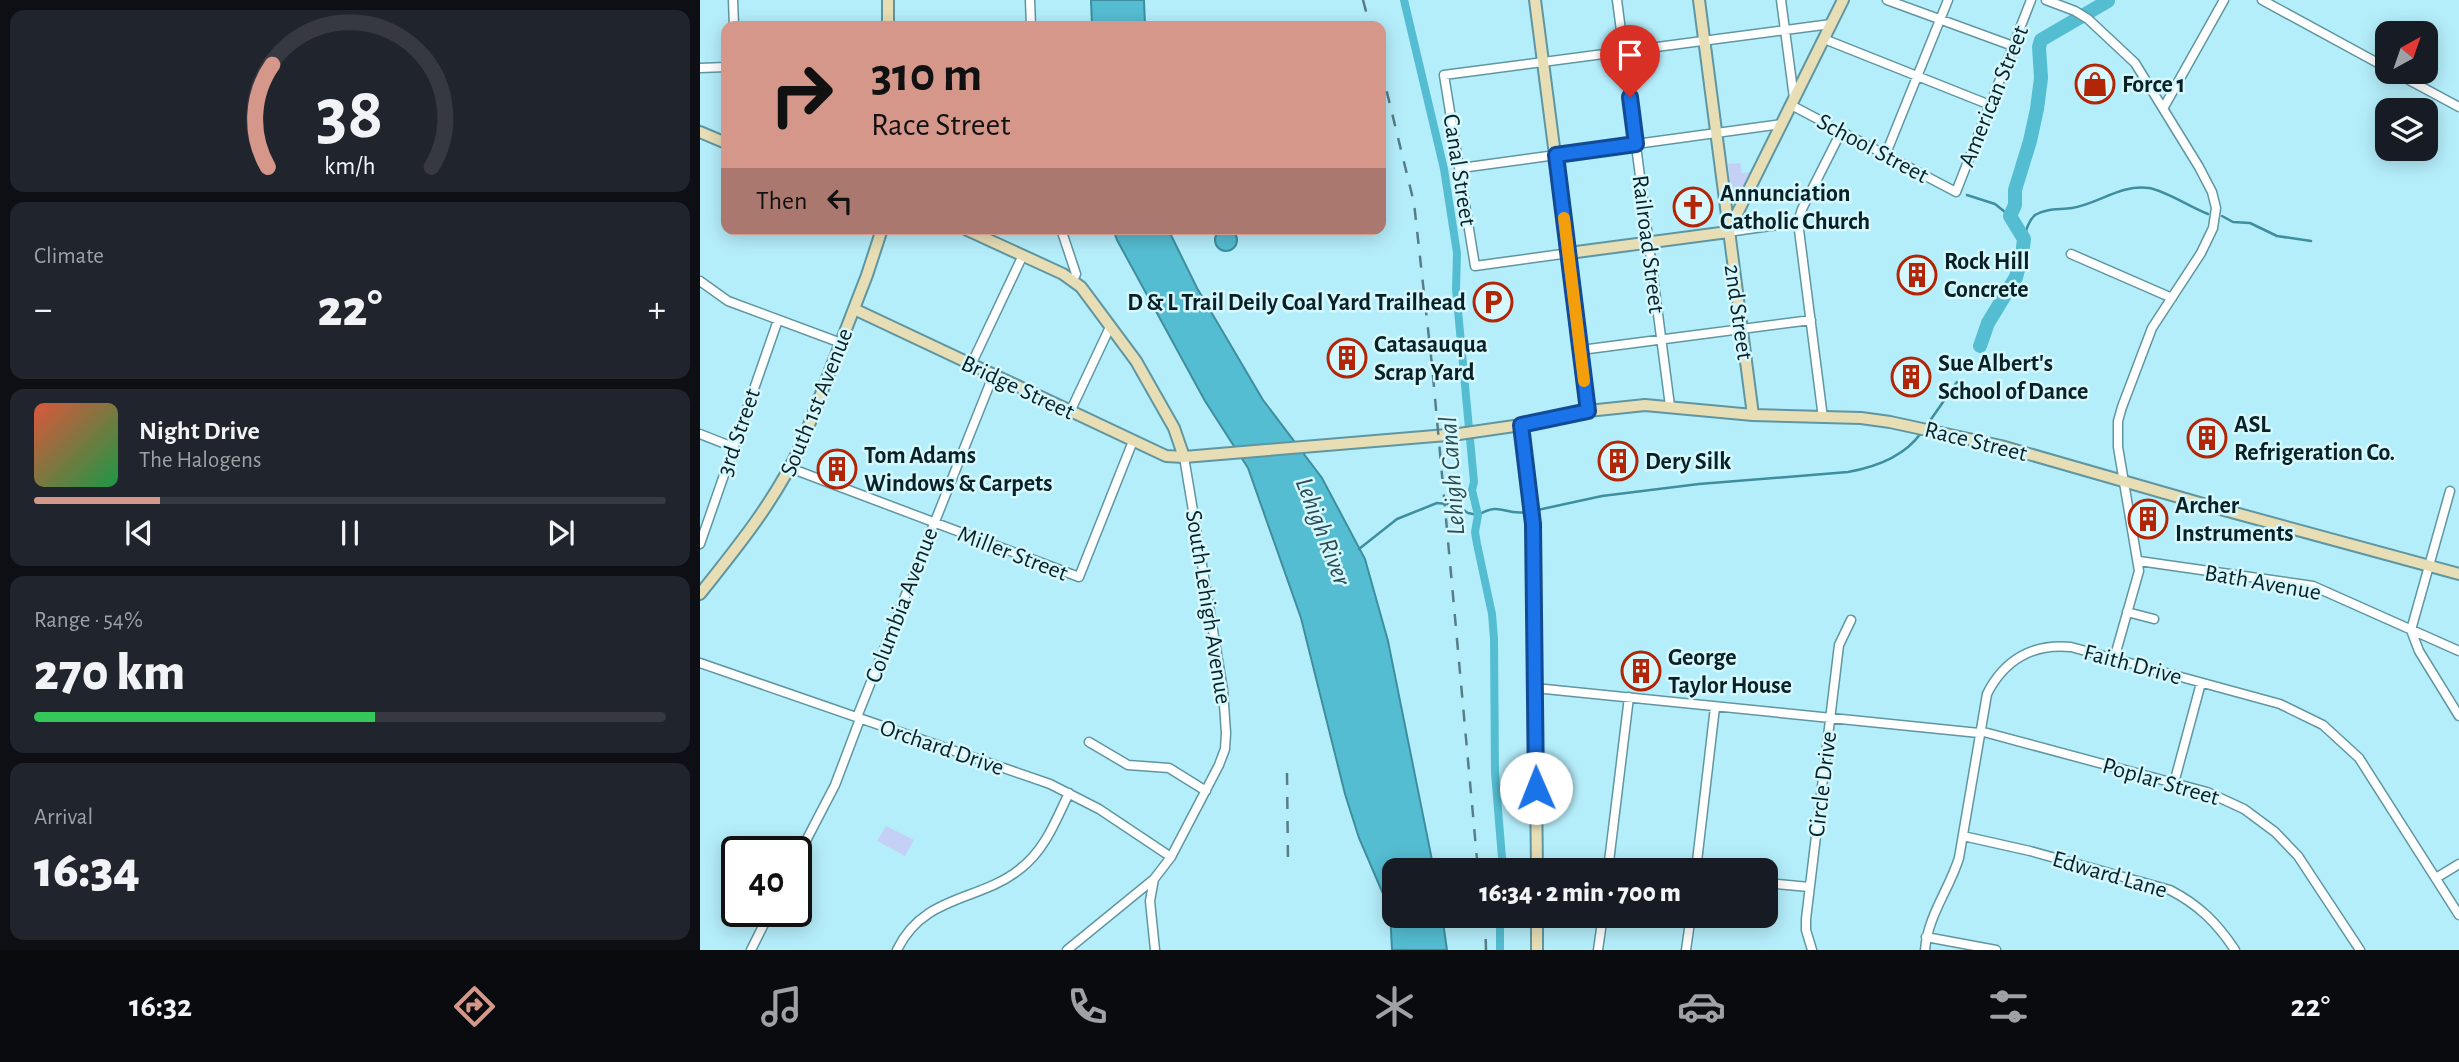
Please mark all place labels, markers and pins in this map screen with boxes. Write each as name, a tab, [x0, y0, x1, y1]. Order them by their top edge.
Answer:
pin	[1600, 25, 1660, 97]
shop icon: Force 1	[2074, 63, 2116, 105]
place label: Force 1	[2122, 73, 2185, 97]
place label: Annunciation Catholic Church	[1720, 182, 1870, 234]
church icon: Annunciation Catholic Church	[1672, 186, 1714, 228]
place label: Rock Hill Concrete	[1944, 250, 2029, 302]
building icon: Rock Hill Concrete	[1896, 254, 1938, 296]
parking icon: D & L Trail Deily Coal Yard Trailhead	[1472, 281, 1514, 323]
place label: D & L Trail Deily Coal Yard Trailhead	[1127, 291, 1466, 315]
place label: Catasauqua Scrap Yard	[1374, 333, 1487, 385]
building icon: Catasauqua Scrap Yard	[1326, 337, 1368, 379]
place label: Sue Albert's School of Dance	[1938, 352, 2088, 404]
building icon: Sue Albert's School of Dance	[1890, 356, 1932, 398]
place label: ASL Refrigeration Co.	[2234, 413, 2395, 465]
building icon: ASL Refrigeration Co.	[2186, 417, 2228, 459]
building icon: Dery Silk	[1597, 440, 1639, 482]
place label: Tom Adams Windows & Carpets	[864, 444, 1052, 496]
building icon: Tom Adams Windows & Carpets	[816, 448, 858, 490]
place label: Dery Silk	[1645, 450, 1731, 474]
place label: Archer Instruments	[2175, 494, 2294, 546]
building icon: Archer Instruments	[2127, 498, 2169, 540]
place label: George Taylor House	[1668, 646, 1792, 698]
building icon: George Taylor House	[1620, 650, 1662, 692]

